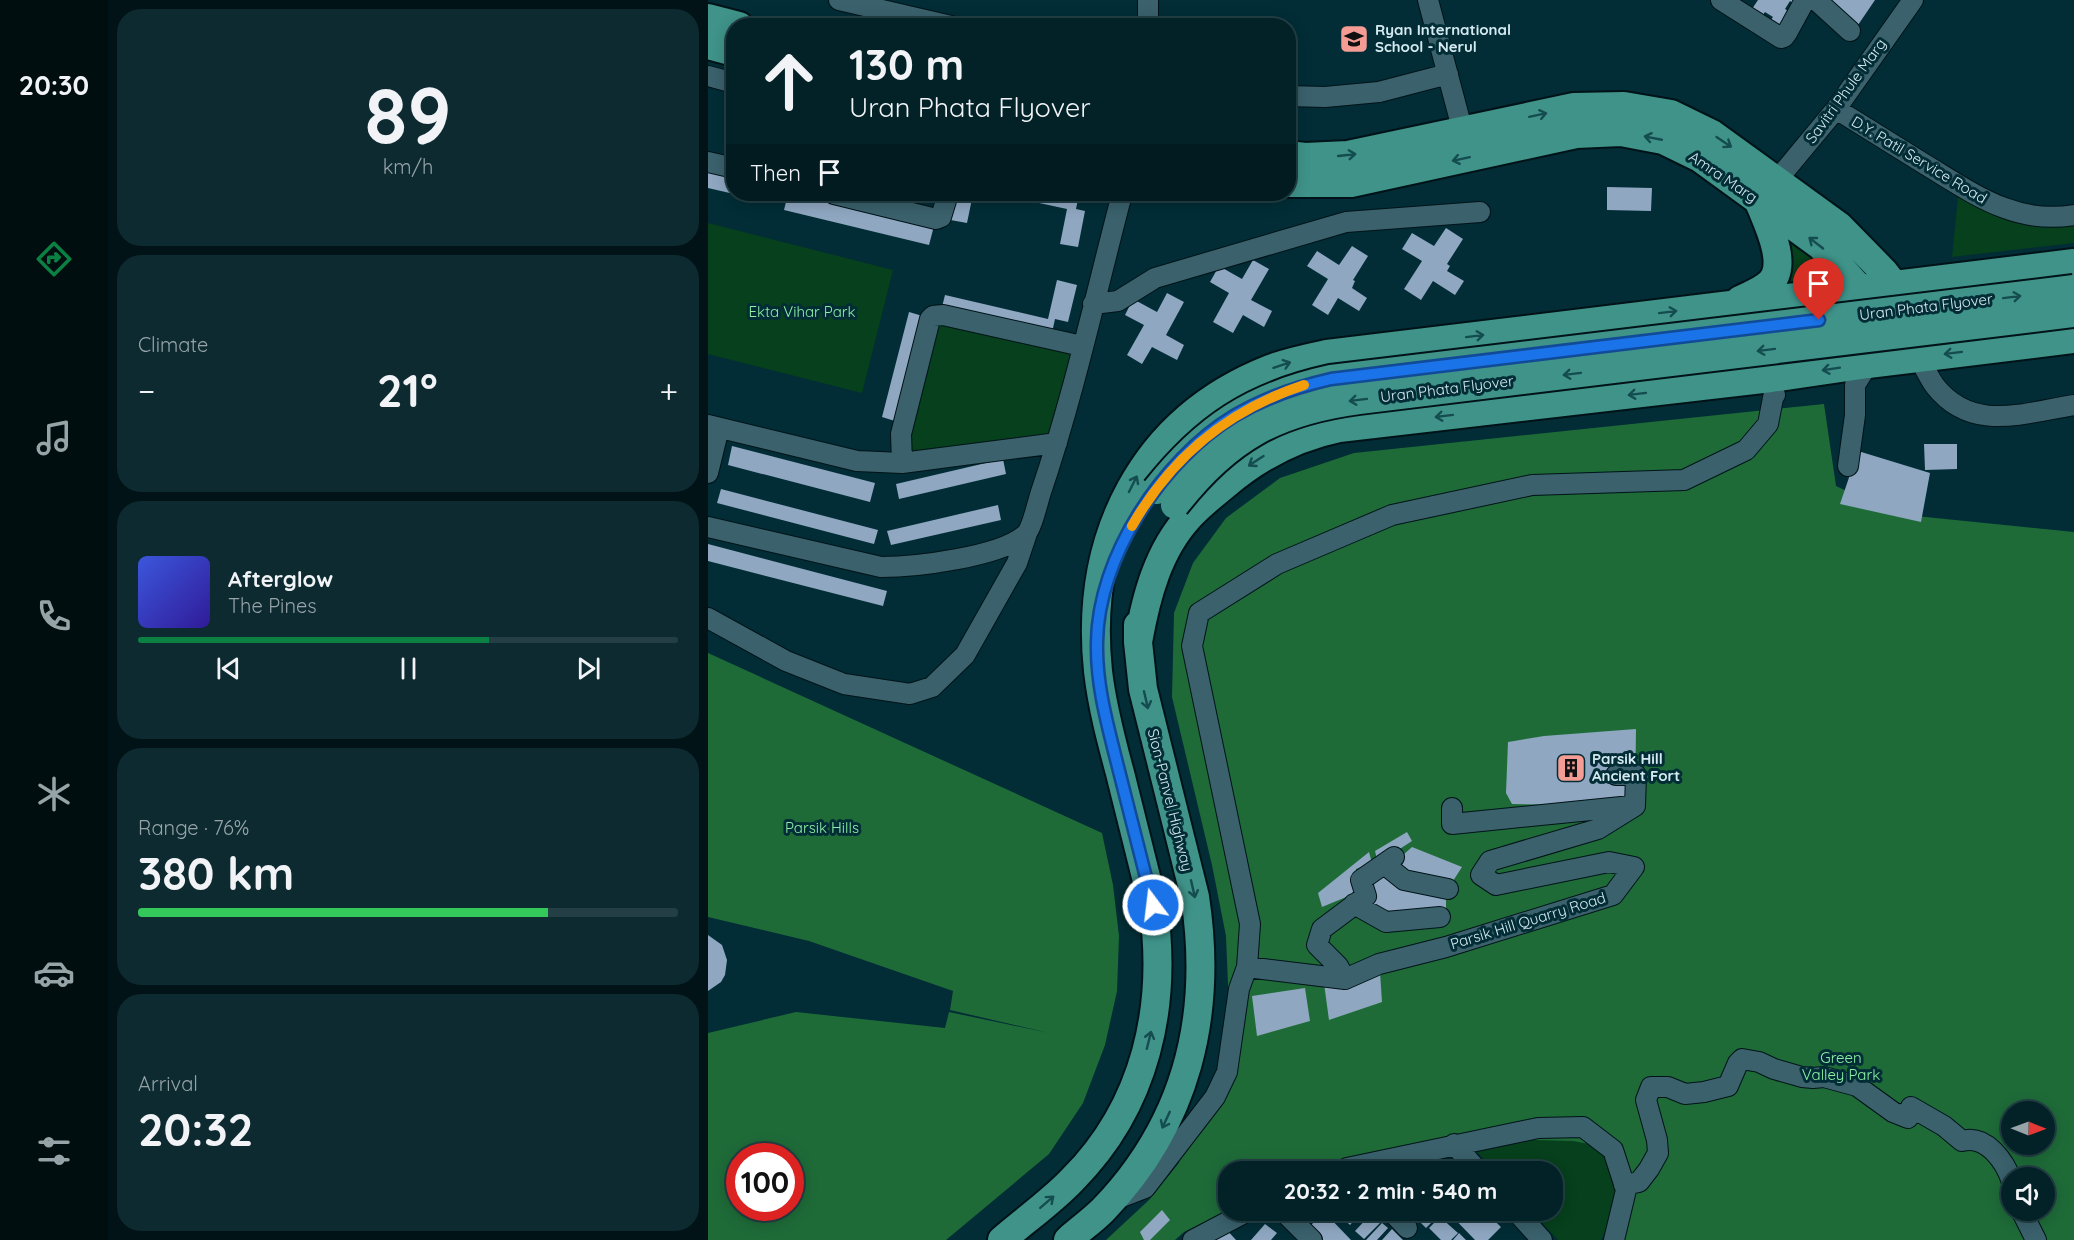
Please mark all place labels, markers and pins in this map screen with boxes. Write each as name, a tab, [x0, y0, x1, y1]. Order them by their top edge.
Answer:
place label: Ryan International School - Nerul	[1375, 20, 1511, 56]
school or university icon: Ryan International School - Nerul	[1338, 23, 1370, 55]
pin	[1793, 258, 1844, 320]
place label: Parsik Hill Ancient Fort	[1592, 749, 1680, 785]
building icon: Parsik Hill Ancient Fort	[1555, 752, 1587, 784]

